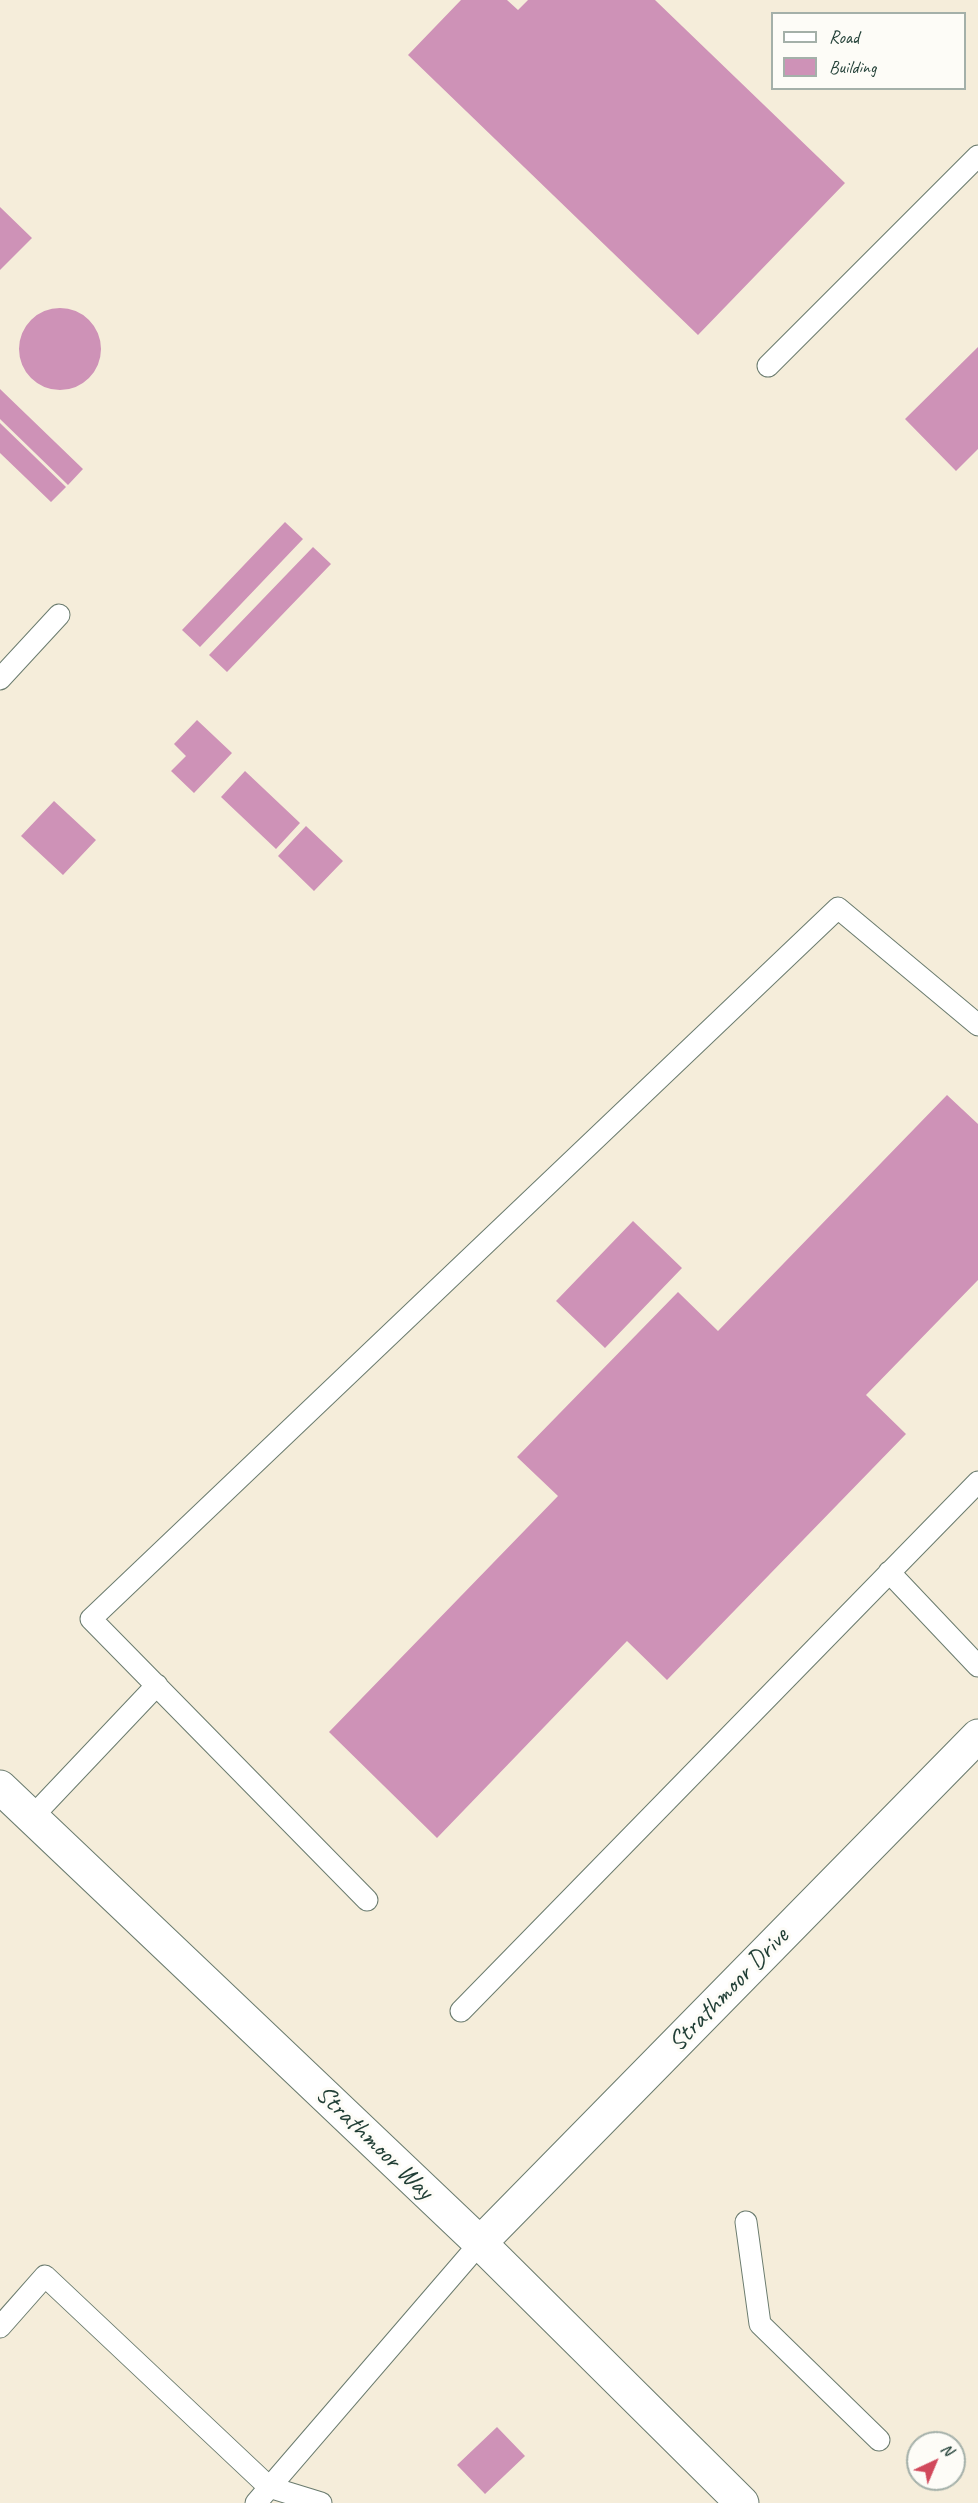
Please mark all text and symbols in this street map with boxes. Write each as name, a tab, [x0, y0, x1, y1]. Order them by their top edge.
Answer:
legend	[771, 12, 966, 90]
text: Road	[829, 26, 859, 48]
text: Building	[829, 56, 876, 78]
street label: Strathmoor Drive	[662, 1922, 796, 2058]
street label: Strathmoor Way	[309, 2079, 439, 2207]
north arrow	[906, 2431, 966, 2491]
text: N	[937, 2439, 958, 2460]

